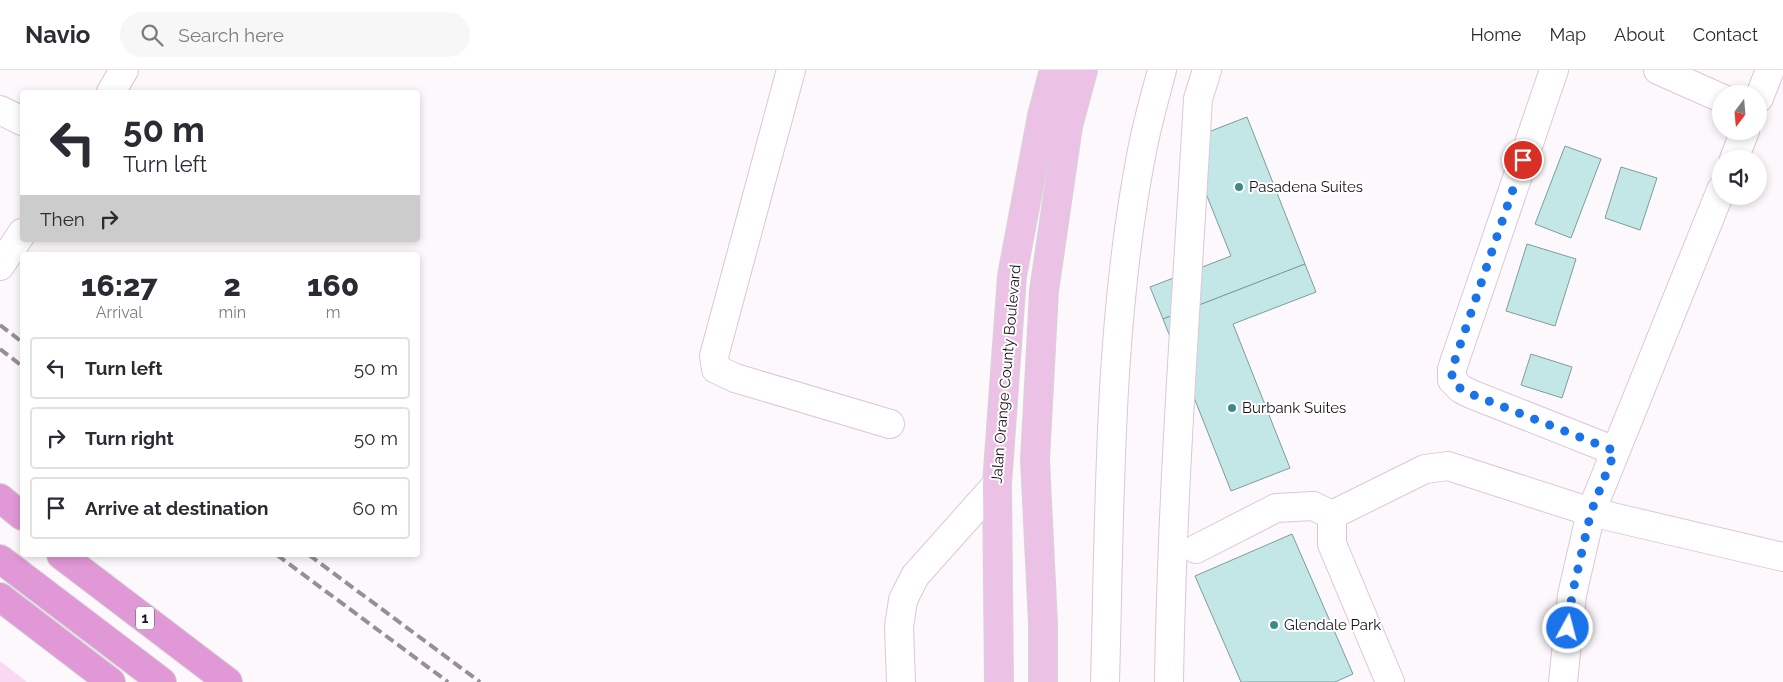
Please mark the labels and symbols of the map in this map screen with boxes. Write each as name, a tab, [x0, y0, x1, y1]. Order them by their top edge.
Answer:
north arrow	[1712, 85, 1768, 140]
pin	[1502, 139, 1544, 181]
place label: Pasadena Suites	[1249, 178, 1363, 196]
marker: Pasadena Suites	[1233, 181, 1245, 193]
street label: Jalan Orange County Boulevard	[987, 264, 1025, 484]
place label: Burbank Suites	[1242, 399, 1346, 417]
marker: Burbank Suites	[1226, 402, 1238, 414]
position arrow	[1541, 601, 1593, 653]
road number: 1	[136, 606, 154, 630]
place label: Glendale Park	[1284, 616, 1381, 634]
marker: Glendale Park	[1268, 619, 1280, 631]

